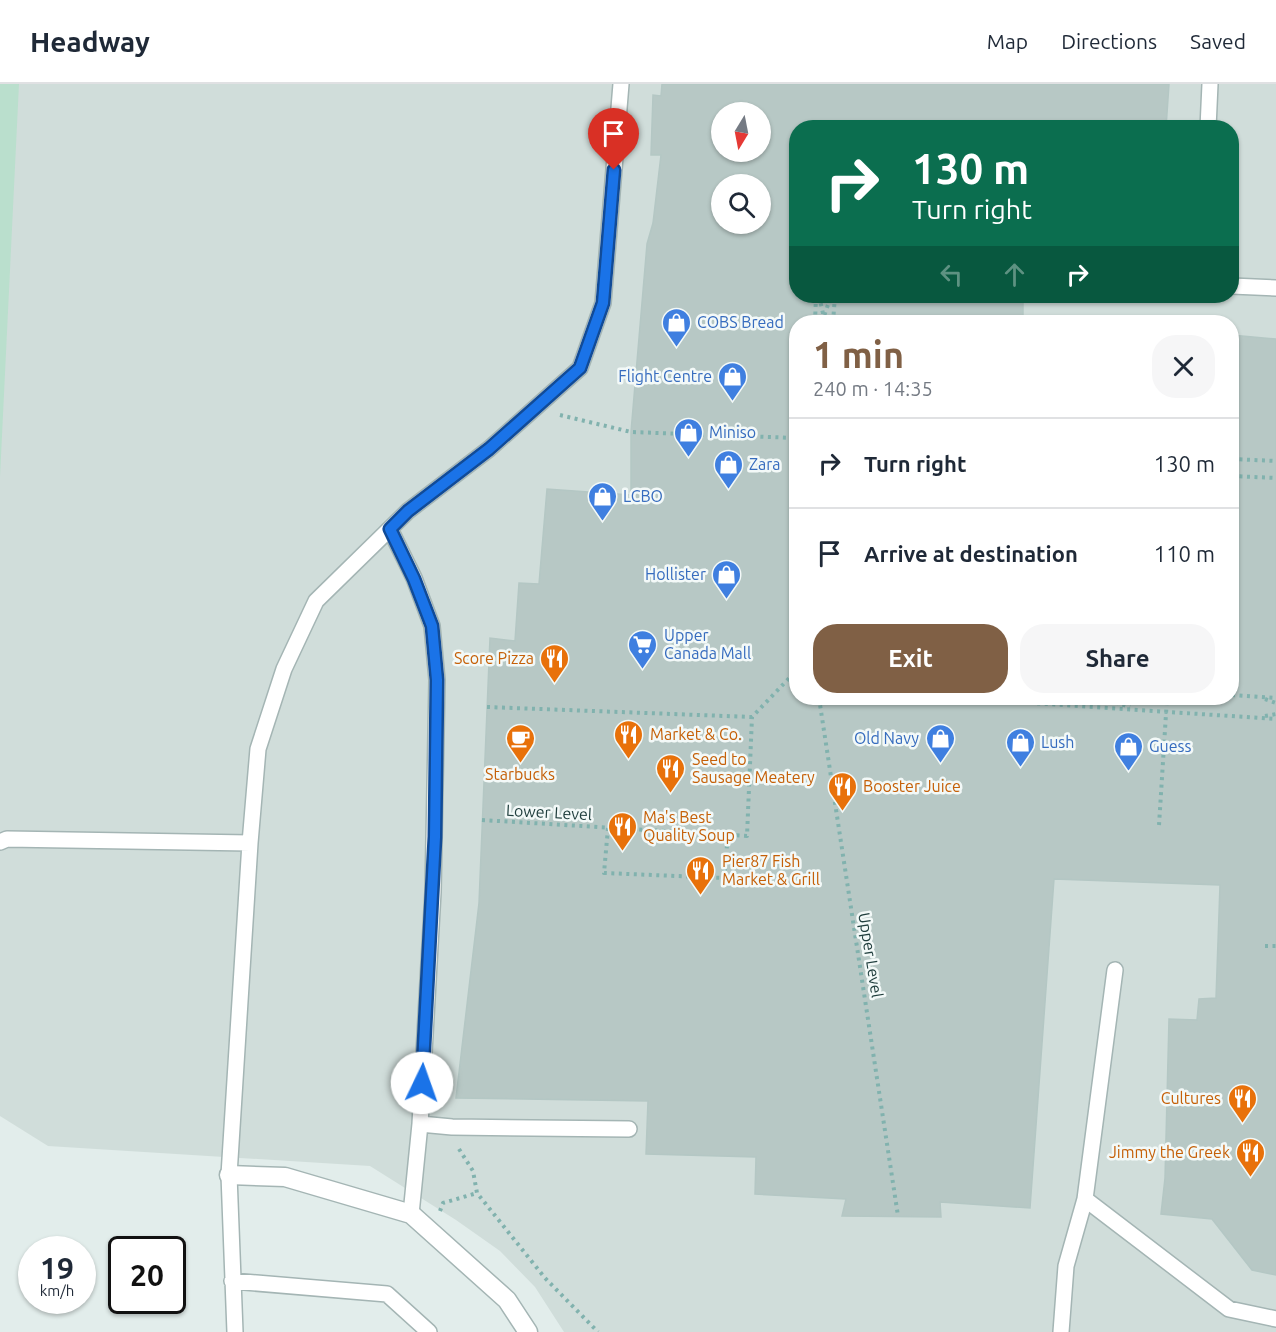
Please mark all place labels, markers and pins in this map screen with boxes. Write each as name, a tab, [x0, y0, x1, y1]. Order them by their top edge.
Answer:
pin	[588, 108, 639, 170]
shop icon: COBS Bread	[660, 306, 692, 348]
place label: COBS Bread	[697, 313, 784, 331]
shop icon: Flight Centre	[717, 360, 749, 402]
place label: Flight Centre	[618, 367, 712, 385]
shop icon: Miniso	[672, 416, 704, 458]
place label: Miniso	[709, 423, 756, 441]
shop icon: Zara	[712, 448, 744, 490]
place label: Zara	[749, 455, 781, 473]
shop icon: LCBO	[586, 480, 618, 522]
place label: LCBO	[623, 487, 663, 505]
shop icon: Hollister	[711, 558, 743, 600]
place label: Hollister	[645, 565, 706, 583]
place label: Upper Canada Mall	[664, 626, 751, 662]
supermarket icon: Upper Canada Mall	[627, 628, 659, 670]
restaurant icon: Score Pizza	[539, 642, 571, 684]
place label: Score Pizza	[454, 649, 534, 667]
restaurant icon: Market & Co.	[613, 718, 645, 760]
cafe icon: Starbucks	[504, 722, 536, 764]
shop icon: Old Navy	[924, 722, 956, 764]
place label: Market & Co.	[650, 725, 742, 743]
shop icon: Lush	[1004, 726, 1036, 768]
place label: Old Navy	[854, 729, 919, 747]
shop icon: Guess	[1112, 730, 1144, 772]
place label: Lush	[1041, 733, 1074, 751]
place label: Guess	[1149, 737, 1192, 755]
place label: Seed to Sausage Meatery	[692, 750, 815, 786]
restaurant icon: Seed to Sausage Meatery	[655, 752, 687, 794]
place label: Starbucks	[485, 765, 555, 783]
restaurant icon: Booster Juice	[826, 770, 858, 812]
place label: Booster Juice	[863, 777, 961, 795]
place label: Ma's Best Quality Soup	[643, 808, 735, 844]
restaurant icon: Ma's Best Quality Soup	[606, 810, 638, 852]
place label: Pier87 Fish Market & Grill	[722, 852, 820, 888]
restaurant icon: Pier87 Fish Market & Grill	[685, 854, 717, 896]
restaurant icon: Cultures	[1226, 1082, 1258, 1124]
place label: Cultures	[1161, 1089, 1221, 1107]
restaurant icon: Jimmy the Greek	[1235, 1136, 1267, 1178]
place label: Jimmy the Greek	[1109, 1143, 1230, 1161]

